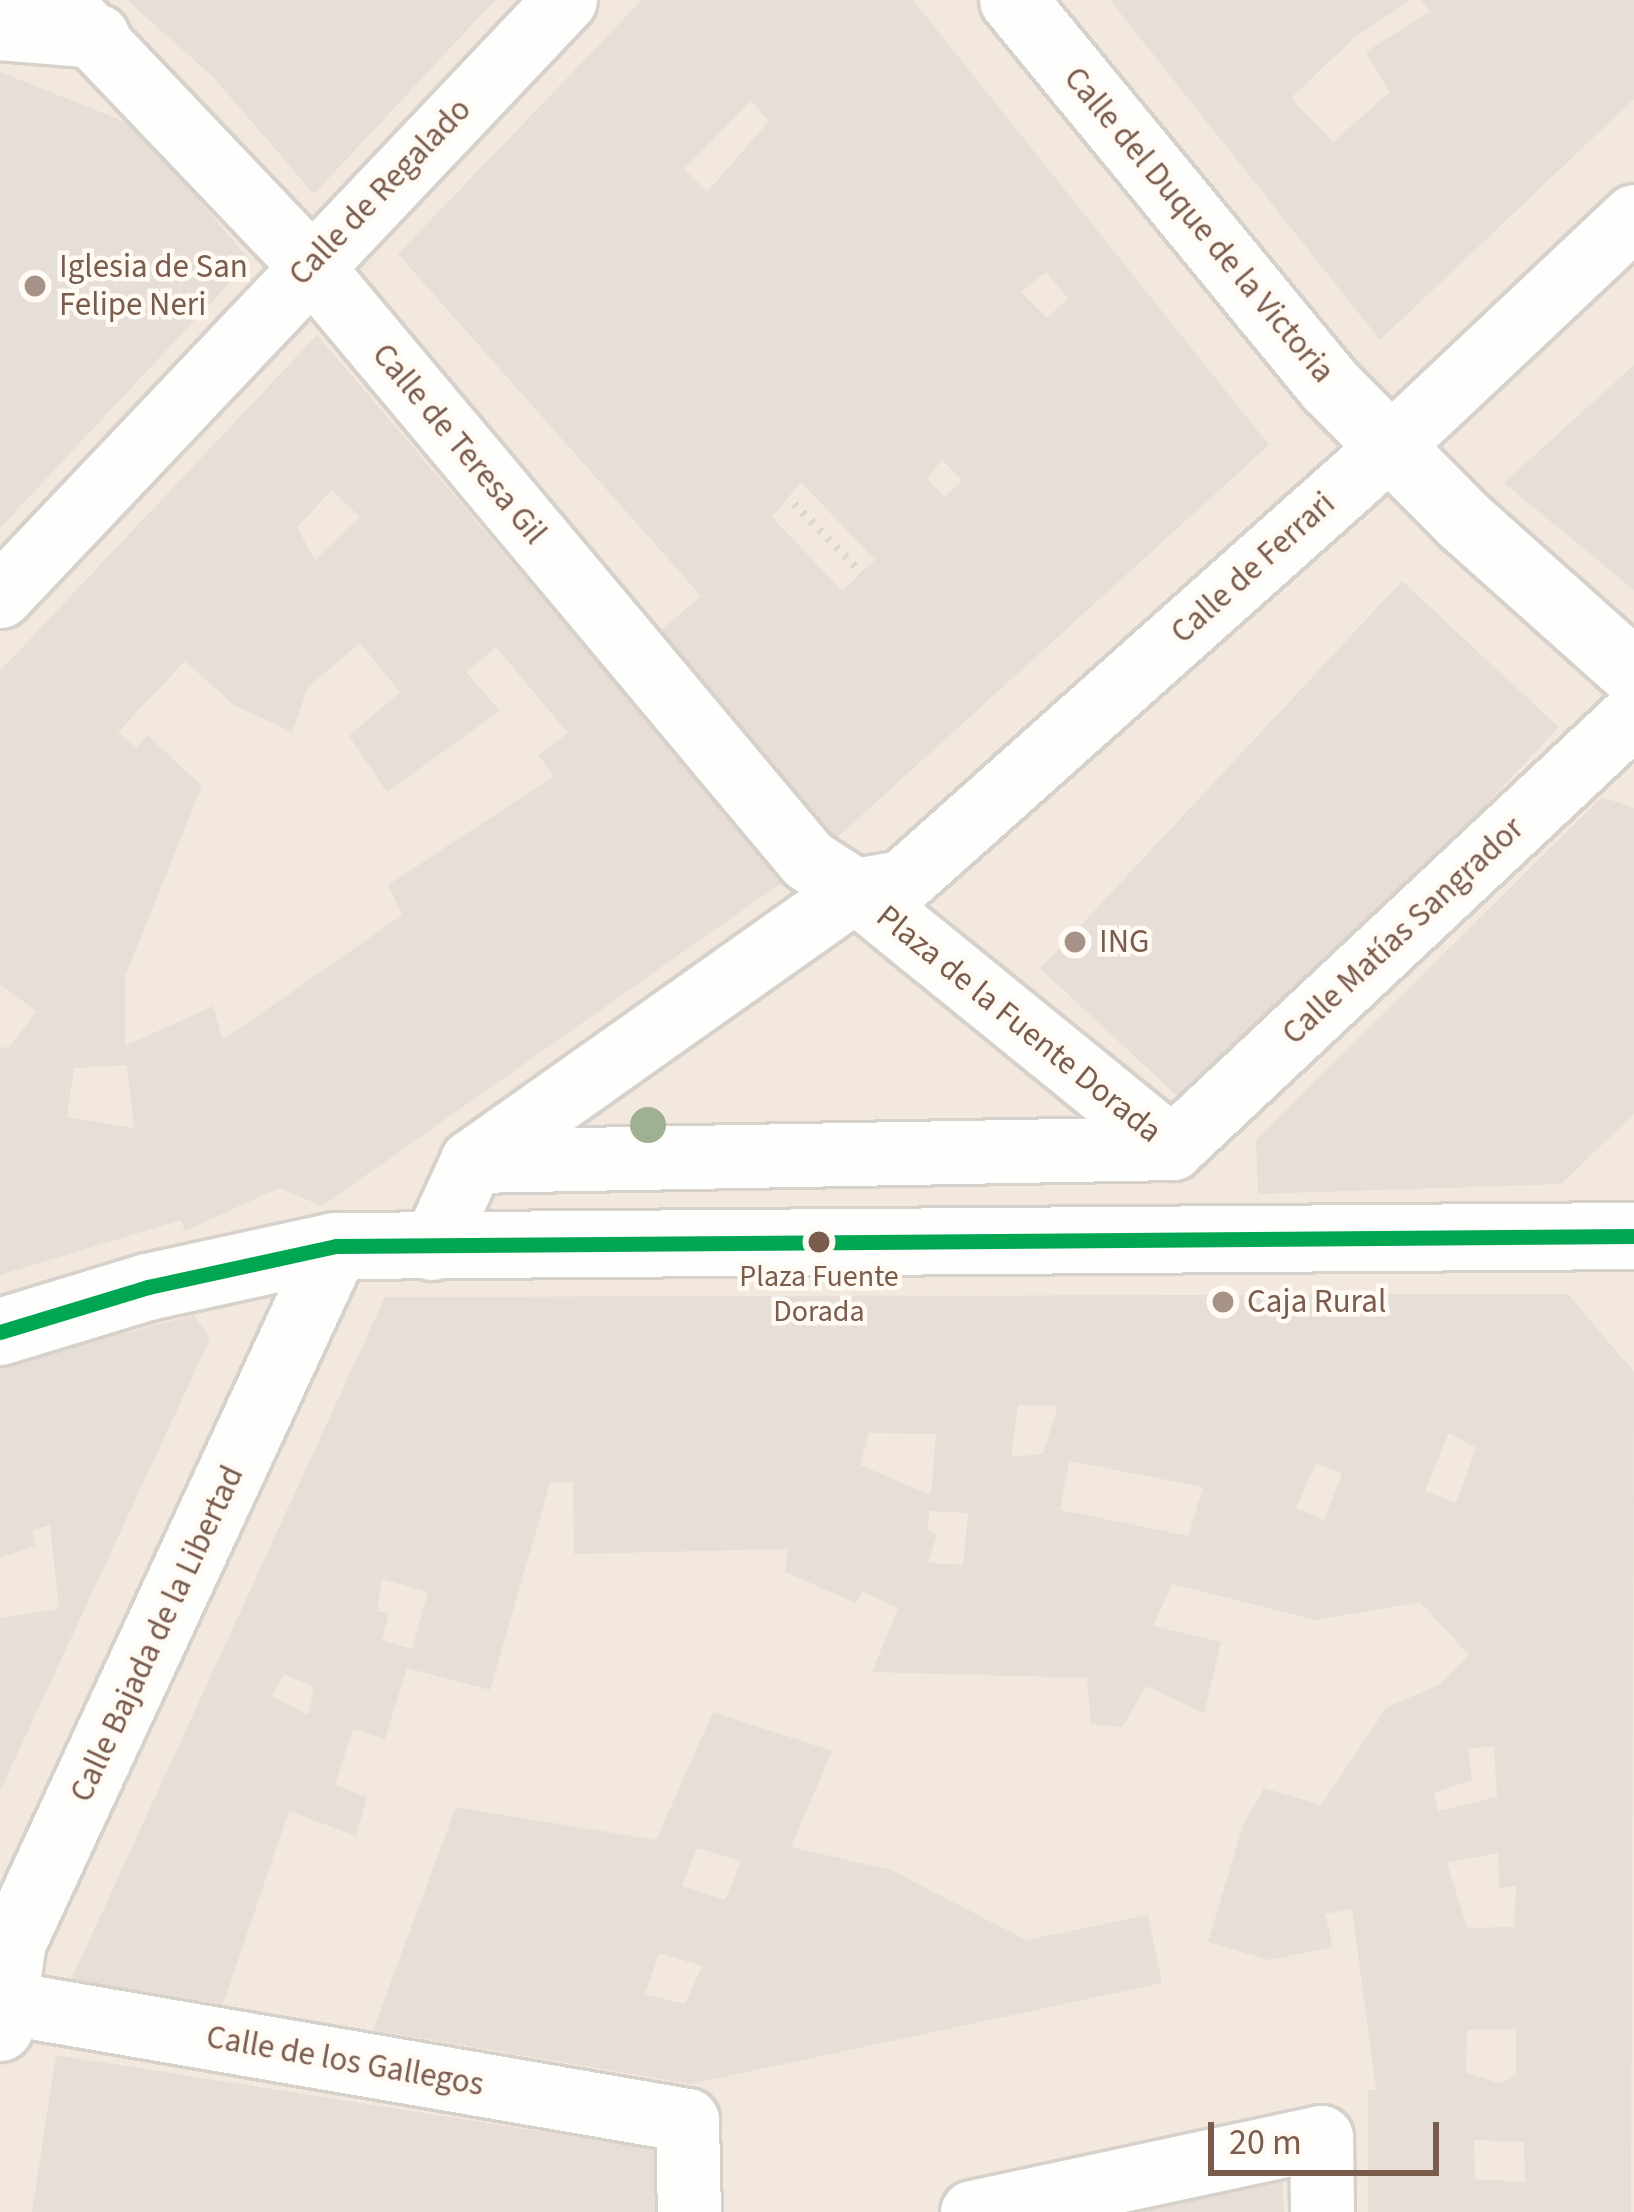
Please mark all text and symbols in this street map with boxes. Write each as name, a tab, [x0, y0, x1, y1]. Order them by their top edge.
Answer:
street label: Calle del Duque de la Victoria	[1055, 59, 1343, 391]
street label: Calle de Regalado	[281, 90, 479, 294]
place label: Iglesia de San Felipe Neri	[59, 247, 248, 325]
marker: Iglesia de San Felipe Neri	[22, 273, 48, 299]
street label: Calle de Teresa Gil	[364, 336, 554, 552]
street label: Calle de Ferrari	[1163, 484, 1343, 652]
street label: Calle Matías Sangrador	[1274, 809, 1532, 1053]
street label: Plaza de la Fuente Dorada	[868, 897, 1170, 1151]
place label: ING	[1099, 922, 1149, 962]
marker: ING	[1062, 929, 1088, 955]
marker: Plaza Fuente Dorada	[808, 1231, 830, 1253]
place label: Plaza Fuente Dorada	[739, 1259, 899, 1330]
place label: Caja Rural	[1247, 1282, 1386, 1322]
marker: Caja Rural	[1210, 1289, 1236, 1315]
street label: Calle Bajada de la Libertad	[62, 1460, 252, 1808]
street label: Calle de los Gallegos	[203, 2017, 487, 2105]
scale bar	[1214, 2098, 1445, 2172]
text: 20 m	[1229, 2117, 1302, 2168]

